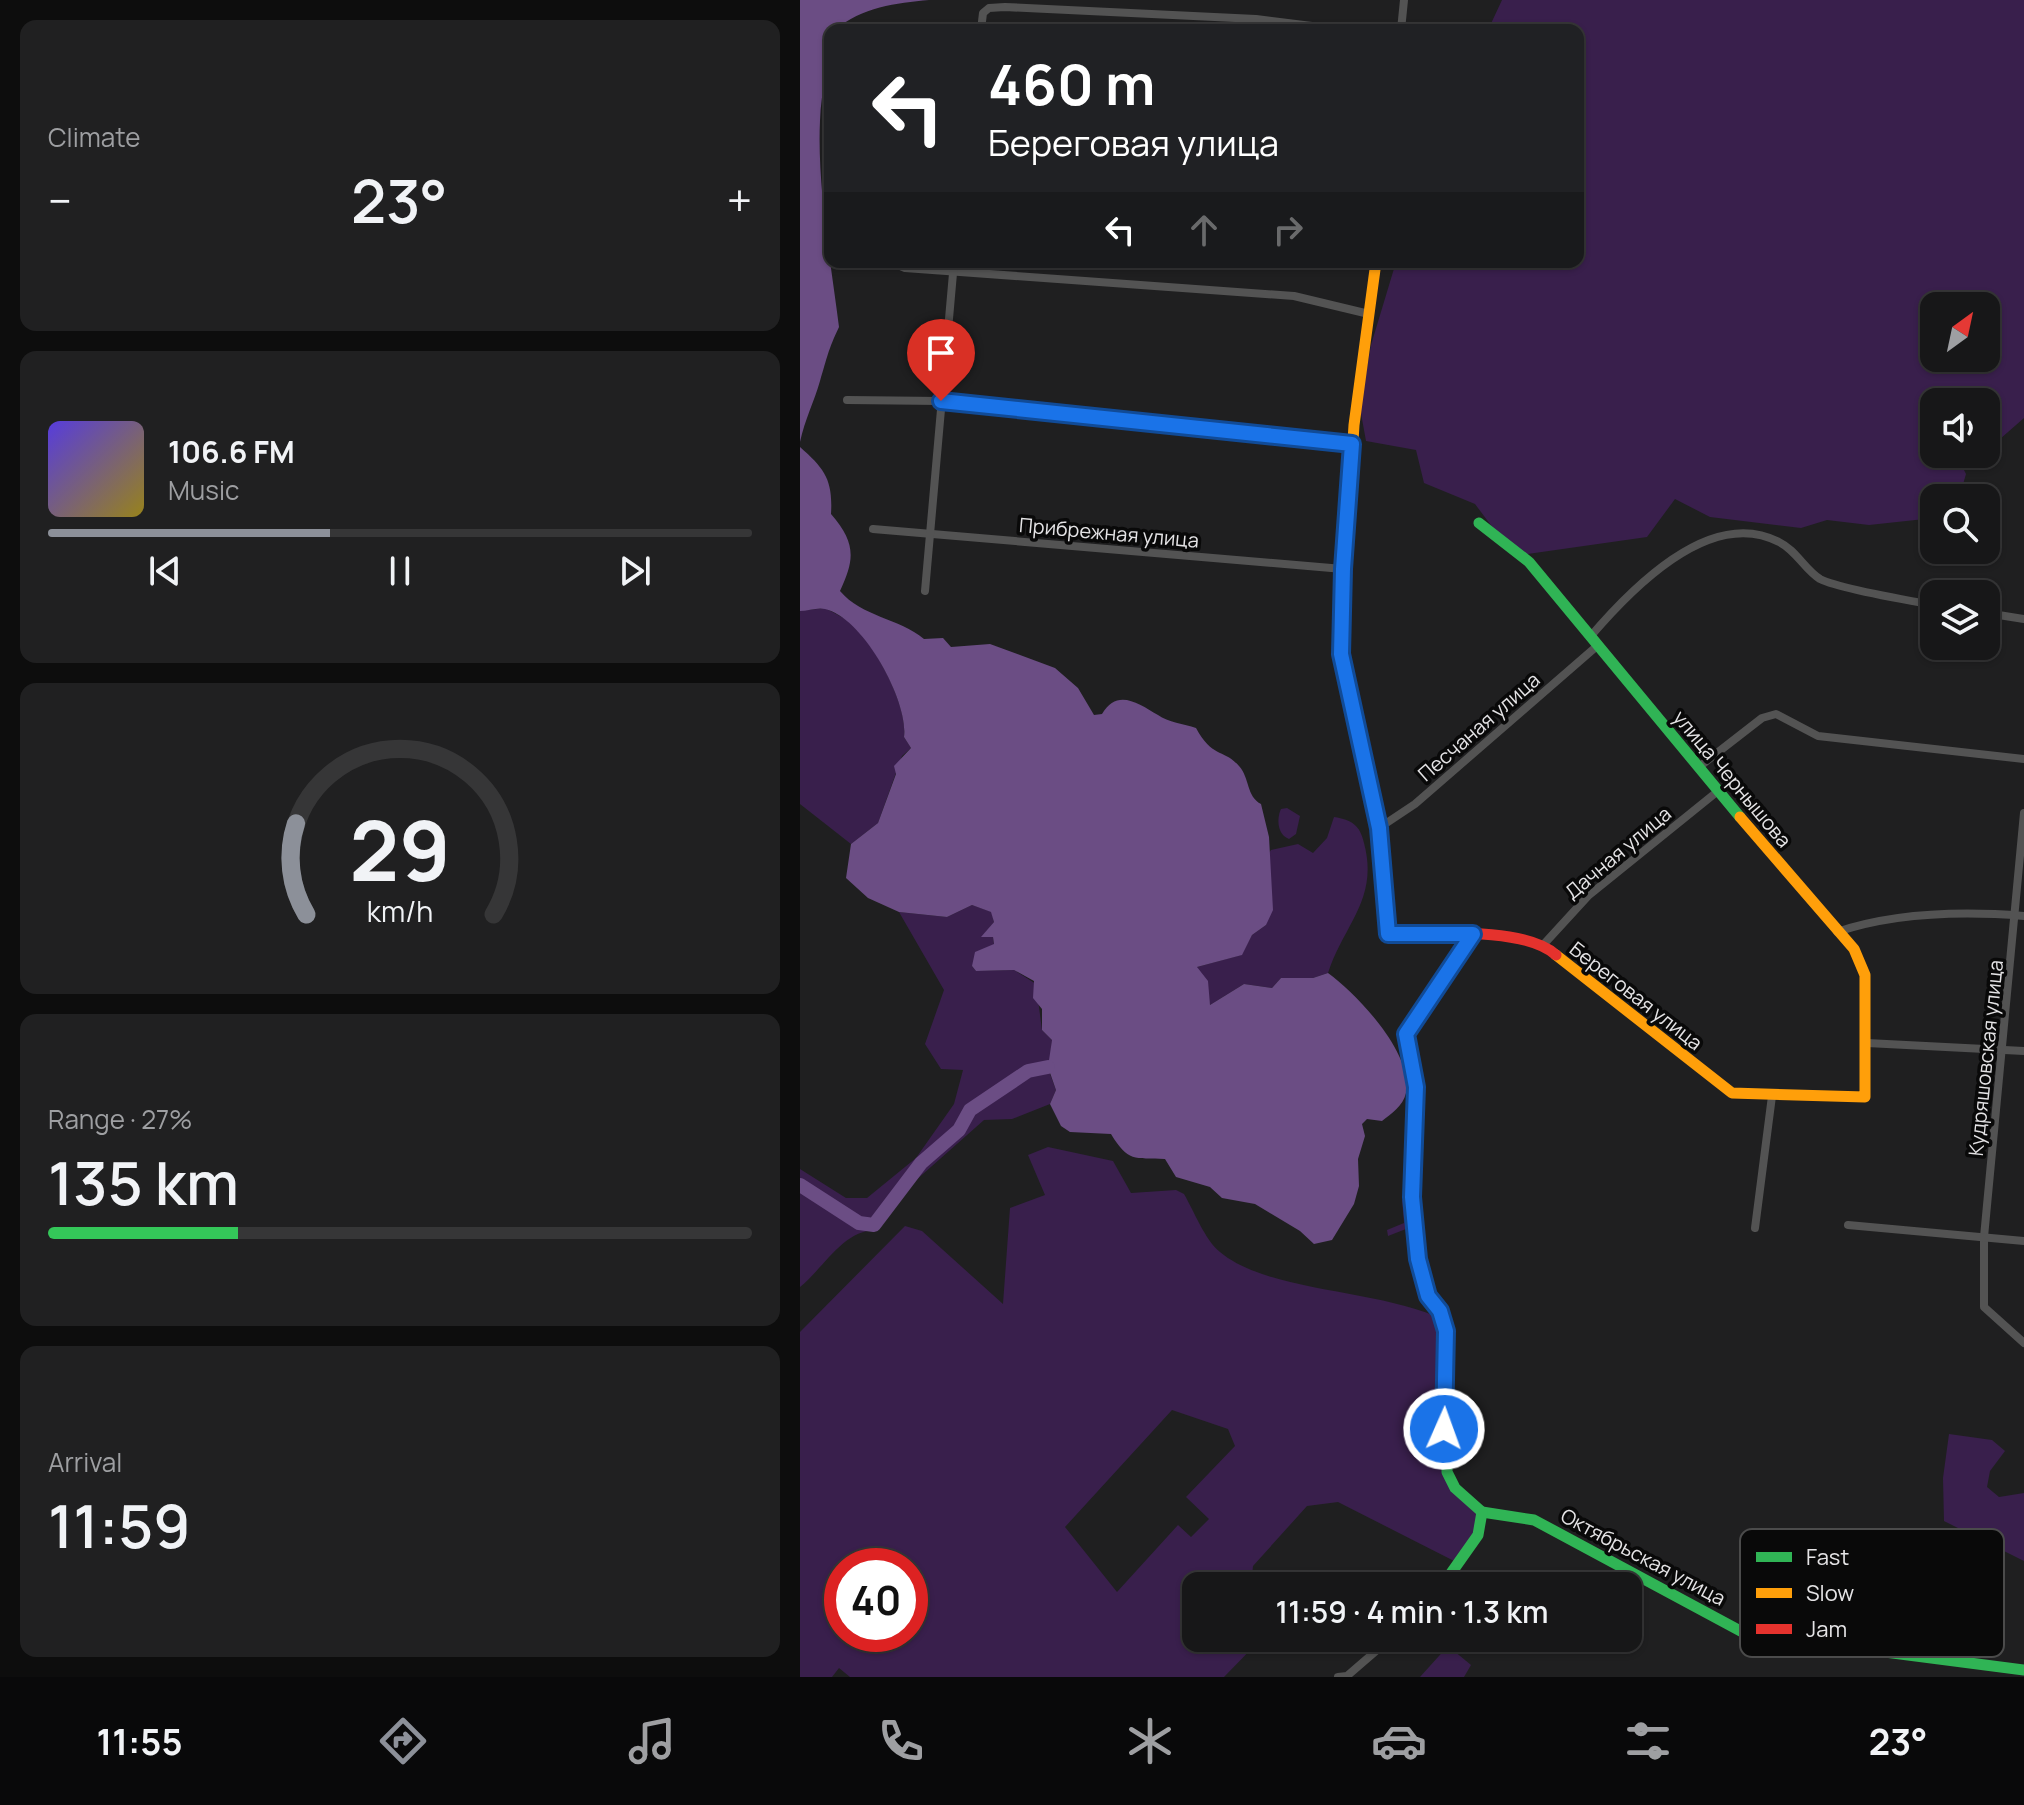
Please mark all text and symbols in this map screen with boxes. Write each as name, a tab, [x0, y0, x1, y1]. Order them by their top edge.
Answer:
text: 460 m	[988, 45, 1155, 122]
icon: left	[856, 56, 960, 160]
text: Береговая улица	[988, 118, 1279, 167]
text: Climate	[48, 119, 140, 155]
text: 23°	[351, 159, 447, 241]
text: −	[48, 170, 72, 230]
text: +	[727, 170, 752, 230]
icon: left	[1098, 208, 1142, 252]
icon: ahead	[1182, 208, 1226, 252]
icon: right	[1266, 208, 1310, 252]
north arrow	[1920, 292, 2000, 372]
map controls	[1920, 292, 2000, 660]
pin	[907, 319, 975, 401]
icon: arrive	[919, 331, 963, 375]
button: sound	[1920, 388, 2000, 468]
text: 106.6 FM	[168, 431, 295, 472]
text: Music	[168, 472, 239, 508]
button: search	[1920, 484, 2000, 564]
street label: Прибрежная улица	[1018, 511, 1200, 554]
icon: previous	[143, 549, 187, 593]
icon: pause	[378, 549, 422, 593]
icon: next	[613, 549, 657, 593]
button: layers	[1920, 580, 2000, 660]
street label: Песчаная улица	[1412, 666, 1545, 787]
street label: улица Чернышова	[1667, 705, 1798, 853]
text: 29	[349, 791, 451, 905]
street label: Дачная улица	[1559, 800, 1677, 905]
text: km/h	[367, 892, 433, 931]
street label: Береговая улица	[1564, 935, 1708, 1056]
street label: Кудряшовская улица	[1962, 958, 2009, 1157]
text: Range · 27%	[48, 1101, 192, 1137]
text: 135 km	[48, 1141, 239, 1223]
position arrow	[1402, 1387, 1486, 1471]
text: Arrival	[48, 1444, 122, 1480]
text: 11:59	[48, 1484, 191, 1566]
street label: Октябрьская улица	[1556, 1502, 1730, 1611]
legend	[1740, 1529, 2004, 1657]
text: Fast	[1806, 1542, 1849, 1572]
speed limit sign: 40	[824, 1548, 928, 1652]
text: Slow	[1806, 1578, 1854, 1608]
text: 11:59 · 4 min · 1.3 km	[1276, 1591, 1548, 1632]
text: Jam	[1806, 1614, 1847, 1644]
icon: directions	[375, 1713, 431, 1769]
icon: music	[624, 1713, 680, 1769]
icon: phone	[873, 1713, 929, 1769]
icon: climate	[1122, 1713, 1178, 1769]
icon: car	[1371, 1713, 1427, 1769]
icon: filters	[1620, 1713, 1676, 1769]
text: 11:55	[96, 1717, 183, 1766]
text: 23°	[1869, 1717, 1927, 1766]

